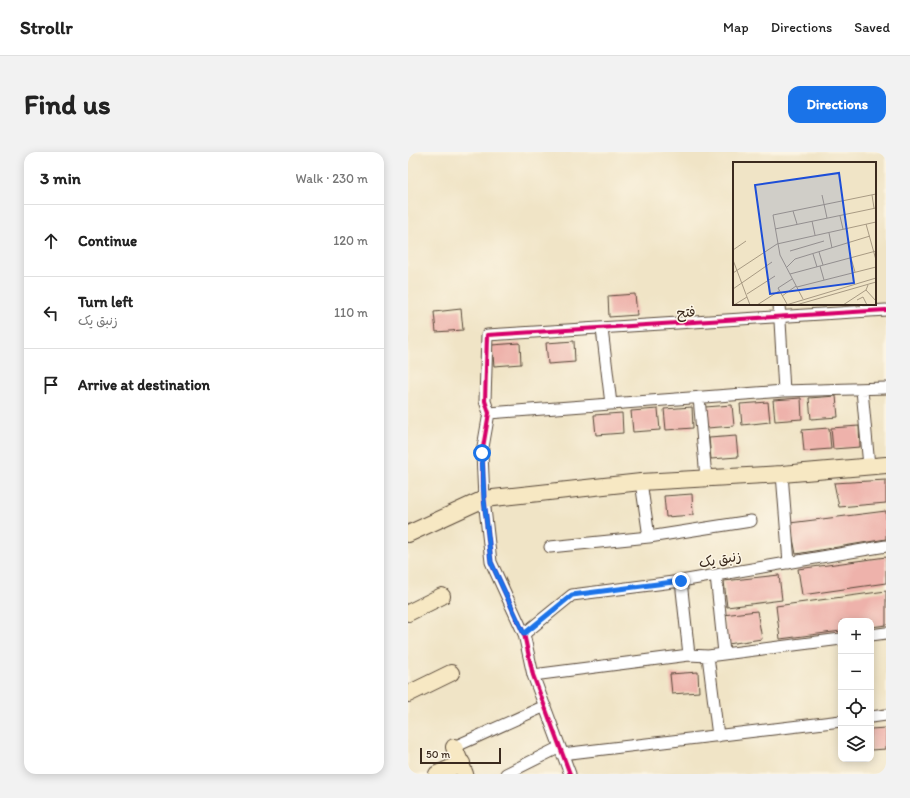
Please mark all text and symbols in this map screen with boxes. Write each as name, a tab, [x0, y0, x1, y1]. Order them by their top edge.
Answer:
text: Strollr	[20, 16, 73, 39]
text: Map	[723, 19, 749, 36]
text: Directions	[771, 19, 832, 36]
text: Saved	[854, 19, 890, 36]
button: Directions	[788, 86, 886, 123]
text: Find us	[24, 87, 111, 121]
inset map	[733, 162, 876, 305]
text: 3 min	[40, 168, 81, 188]
text: Walk · 230 m	[296, 171, 368, 186]
icon: ahead	[40, 230, 62, 252]
text: Continue	[78, 232, 137, 250]
text: 120 m	[333, 233, 368, 248]
text: Turn left	[78, 293, 133, 311]
icon: left	[40, 302, 62, 324]
street label: فتح	[676, 303, 696, 323]
text: 110 m	[334, 305, 368, 320]
text: زنبق یک	[78, 313, 118, 328]
icon: arrive	[40, 374, 62, 396]
text: Arrive at destination	[78, 376, 210, 394]
route start	[473, 444, 491, 462]
street label: زنبق یک	[697, 547, 743, 572]
route end	[672, 572, 690, 590]
map controls	[838, 618, 874, 762]
button: +	[838, 618, 874, 654]
button: −	[838, 654, 874, 690]
button: locate	[838, 690, 874, 726]
button: layers	[838, 726, 874, 762]
scale bar	[420, 746, 501, 765]
text: 50 m	[426, 748, 450, 761]

